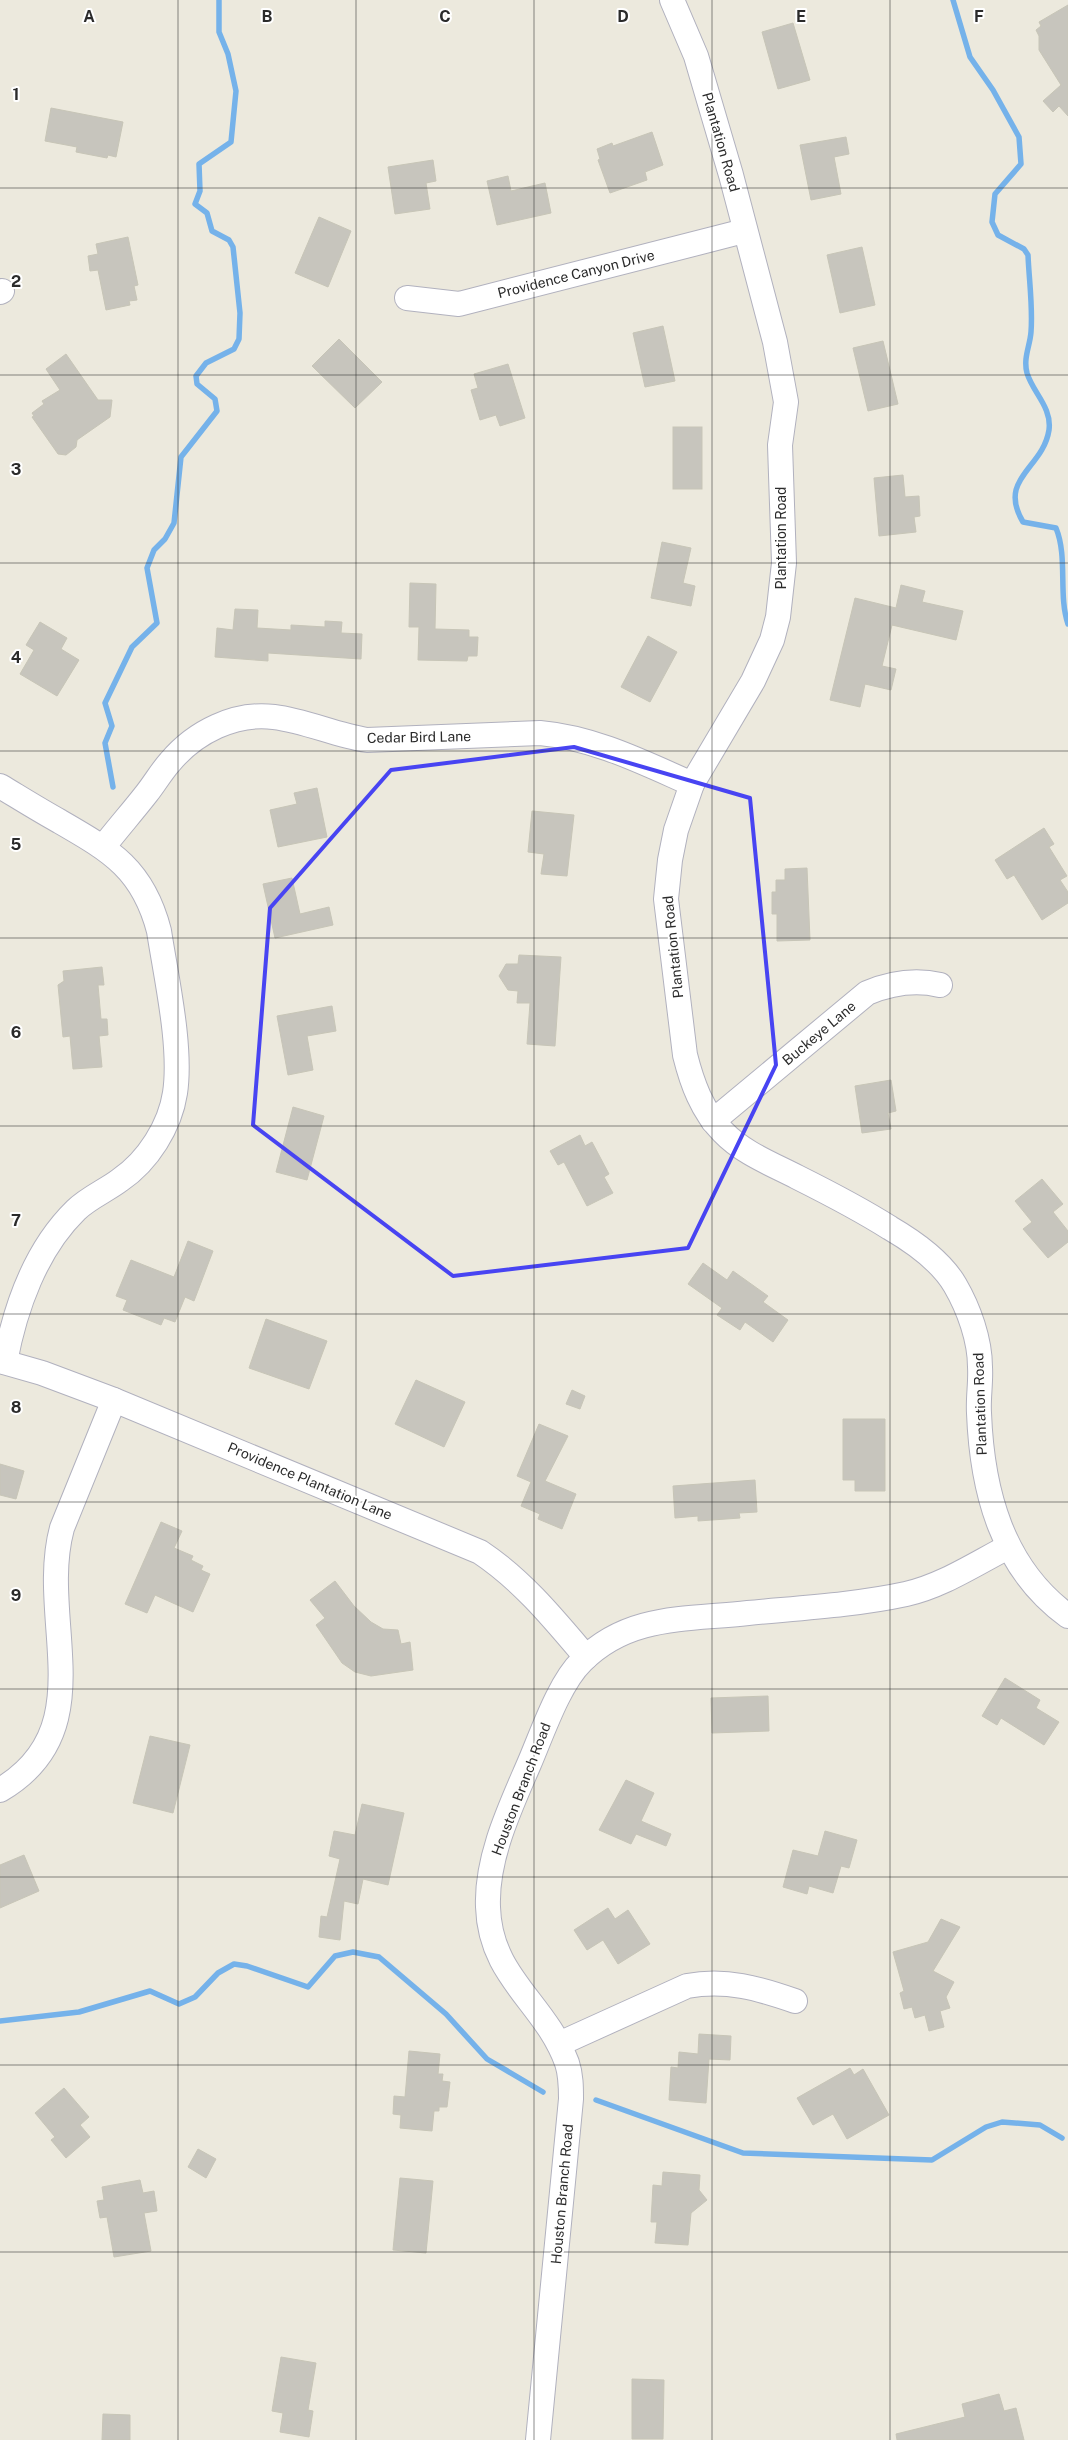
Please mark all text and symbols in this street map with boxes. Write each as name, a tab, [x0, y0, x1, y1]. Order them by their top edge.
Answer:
text: A	[83, 7, 95, 26]
text: B	[262, 7, 273, 26]
text: C	[439, 7, 451, 26]
text: D	[617, 7, 629, 26]
text: E	[796, 7, 806, 26]
text: F	[974, 7, 984, 26]
text: 1	[13, 85, 19, 104]
street label: Plantation Road	[699, 90, 743, 194]
street label: Providence Canyon Drive	[496, 247, 656, 301]
text: 2	[11, 272, 21, 291]
text: 3	[11, 460, 21, 479]
street label: Plantation Road	[773, 487, 789, 589]
text: 4	[11, 648, 22, 667]
street label: Cedar Bird Lane	[367, 728, 471, 746]
text: 5	[11, 835, 22, 854]
street label: Plantation Road	[660, 895, 686, 999]
street label: Buckeye Lane	[779, 998, 859, 1068]
text: 6	[11, 1023, 21, 1042]
text: 7	[11, 1211, 21, 1230]
street label: Plantation Road	[970, 1352, 990, 1456]
text: 8	[11, 1398, 22, 1417]
street label: Providence Plantation Lane	[225, 1439, 395, 1523]
text: 9	[11, 1586, 21, 1605]
street label: Houston Branch Road	[488, 1720, 554, 1858]
street label: Houston Branch Road	[548, 2123, 576, 2265]

